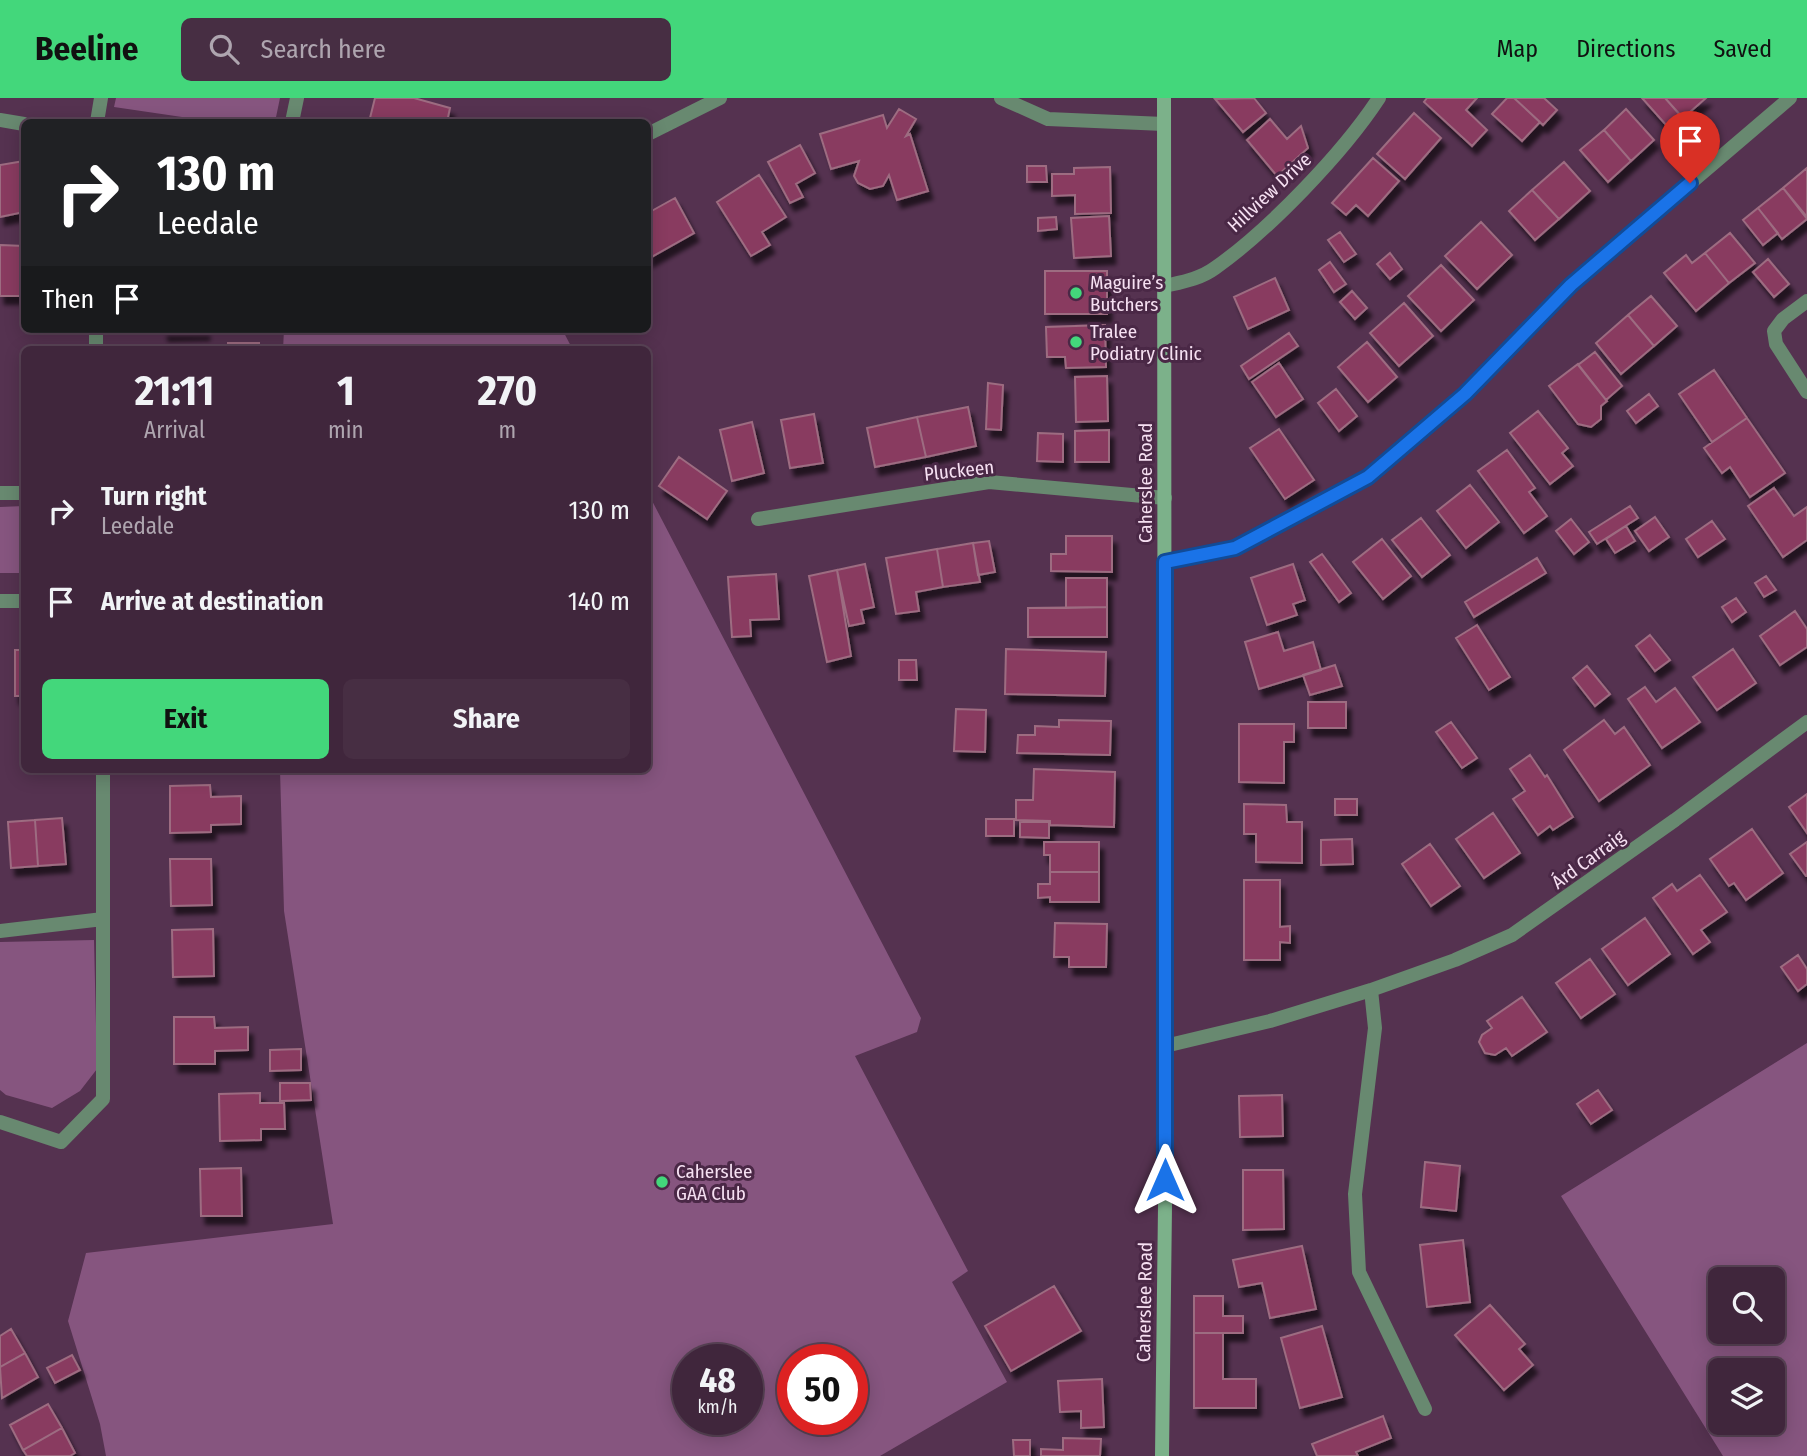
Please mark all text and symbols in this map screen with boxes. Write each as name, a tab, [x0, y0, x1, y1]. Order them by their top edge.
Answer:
search box	[181, 18, 671, 81]
text: Beeline	[35, 29, 139, 69]
icon: search	[205, 30, 243, 68]
text: Search here	[261, 34, 386, 65]
text: Map	[1497, 35, 1538, 63]
text: Directions	[1576, 35, 1675, 63]
text: Saved	[1713, 35, 1772, 63]
pin	[1660, 111, 1720, 183]
icon: arrive	[1671, 122, 1709, 160]
text: 130 m	[157, 144, 275, 203]
icon: right	[42, 147, 133, 238]
street label: Hillview Drive	[1223, 148, 1316, 237]
text: Leedale	[157, 204, 259, 242]
place label: Maguire’s Butchers	[1090, 271, 1163, 316]
icon: arrive	[108, 280, 146, 318]
text: Then	[42, 284, 94, 315]
marker: Maguire’s Butchers	[1068, 285, 1084, 301]
place label: Tralee Podiatry Clinic	[1090, 320, 1202, 365]
marker: Tralee Podiatry Clinic	[1068, 334, 1084, 350]
text: 21:11	[135, 366, 214, 416]
text: 1	[337, 366, 355, 416]
text: 270	[477, 366, 537, 416]
text: Arrival	[144, 416, 205, 444]
text: min	[328, 416, 364, 444]
text: m	[498, 416, 516, 444]
street label: Caherslee Road	[1134, 423, 1157, 543]
street label: Pluckeen	[923, 455, 995, 486]
text: Turn right	[101, 481, 207, 512]
icon: right	[42, 492, 80, 530]
text: 130 m	[568, 495, 630, 526]
text: Leedale	[101, 512, 174, 540]
icon: arrive	[42, 583, 80, 621]
text: Arrive at destination	[101, 586, 324, 617]
text: 140 m	[568, 586, 630, 617]
button: Exit	[42, 679, 329, 759]
button: Share	[343, 679, 630, 759]
street label: Árd Carraig	[1547, 825, 1630, 894]
position arrow	[1128, 1143, 1202, 1217]
place label: Caherslee GAA Club	[676, 1160, 752, 1205]
marker: Caherslee GAA Club	[654, 1174, 670, 1190]
street label: Caherslee Road	[1132, 1242, 1157, 1362]
map controls	[1708, 1267, 1785, 1435]
button: search	[1708, 1267, 1785, 1344]
speed limit sign: 50	[777, 1344, 868, 1435]
button: layers	[1708, 1358, 1785, 1435]
text: 48	[699, 1359, 736, 1401]
text: km/h	[697, 1396, 738, 1418]

